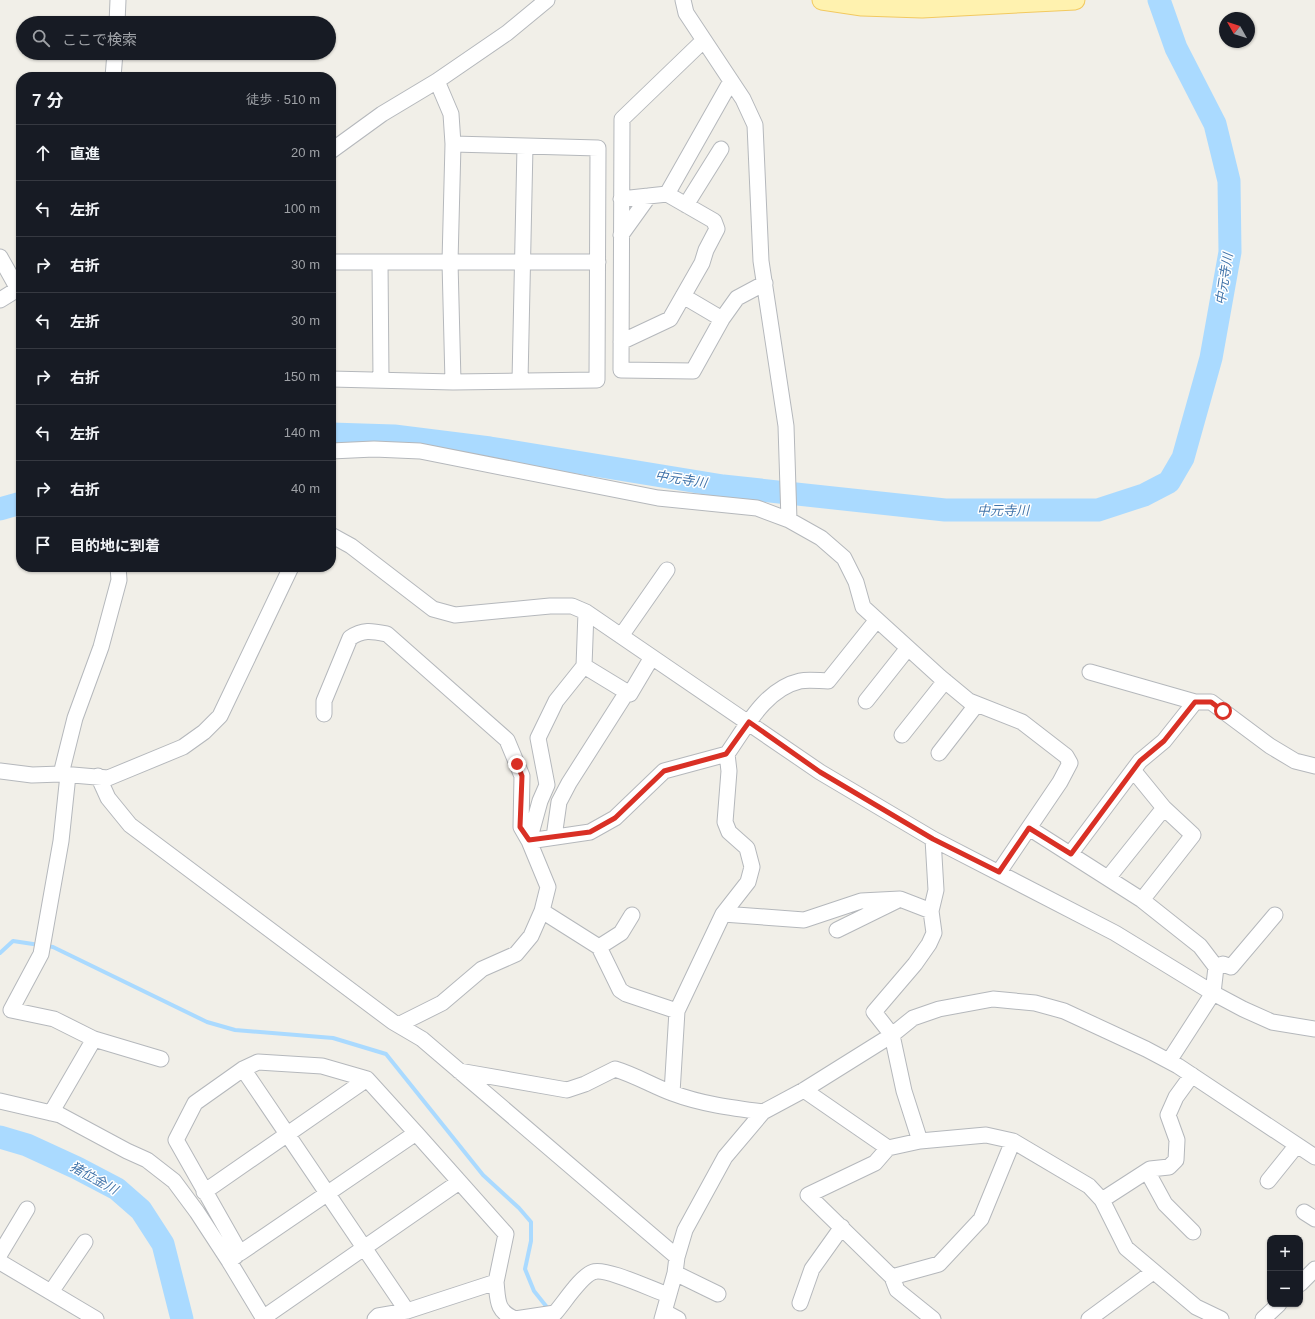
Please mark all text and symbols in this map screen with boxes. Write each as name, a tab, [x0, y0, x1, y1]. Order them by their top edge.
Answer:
north arrow	[1219, 12, 1255, 48]
search box	[16, 16, 336, 60]
icon: search	[30, 27, 52, 49]
text: ここで検索	[62, 31, 137, 48]
text: 7 分	[32, 91, 63, 110]
text: 徒歩 · 510 m	[246, 92, 320, 107]
icon: ahead	[32, 142, 54, 164]
text: 直進	[70, 145, 100, 162]
text: 20 m	[291, 145, 320, 160]
icon: left	[32, 198, 54, 220]
text: 左折	[70, 201, 100, 218]
text: 100 m	[284, 201, 320, 216]
water label: 中元寺川	[1213, 250, 1236, 306]
icon: right	[32, 254, 54, 276]
text: 右折	[70, 257, 100, 274]
text: 30 m	[291, 257, 320, 272]
icon: left	[32, 310, 54, 332]
text: 左折	[70, 313, 100, 330]
text: 30 m	[291, 313, 320, 328]
icon: right	[32, 366, 54, 388]
text: 右折	[70, 369, 100, 386]
text: 150 m	[284, 369, 320, 384]
icon: left	[32, 422, 54, 444]
text: 左折	[70, 425, 100, 442]
text: 140 m	[284, 425, 320, 440]
water label: 中元寺川	[654, 468, 710, 491]
icon: right	[32, 478, 54, 500]
text: 右折	[70, 481, 100, 498]
text: 40 m	[291, 481, 320, 496]
water label: 中元寺川	[977, 503, 1031, 518]
icon: arrive	[32, 534, 54, 556]
text: 目的地に到着	[70, 537, 160, 554]
route start	[1214, 702, 1232, 720]
route end	[508, 755, 526, 773]
water label: 猪位金川	[68, 1159, 122, 1198]
map controls	[1267, 1235, 1303, 1307]
button: +	[1267, 1235, 1303, 1271]
button: −	[1267, 1271, 1303, 1307]

